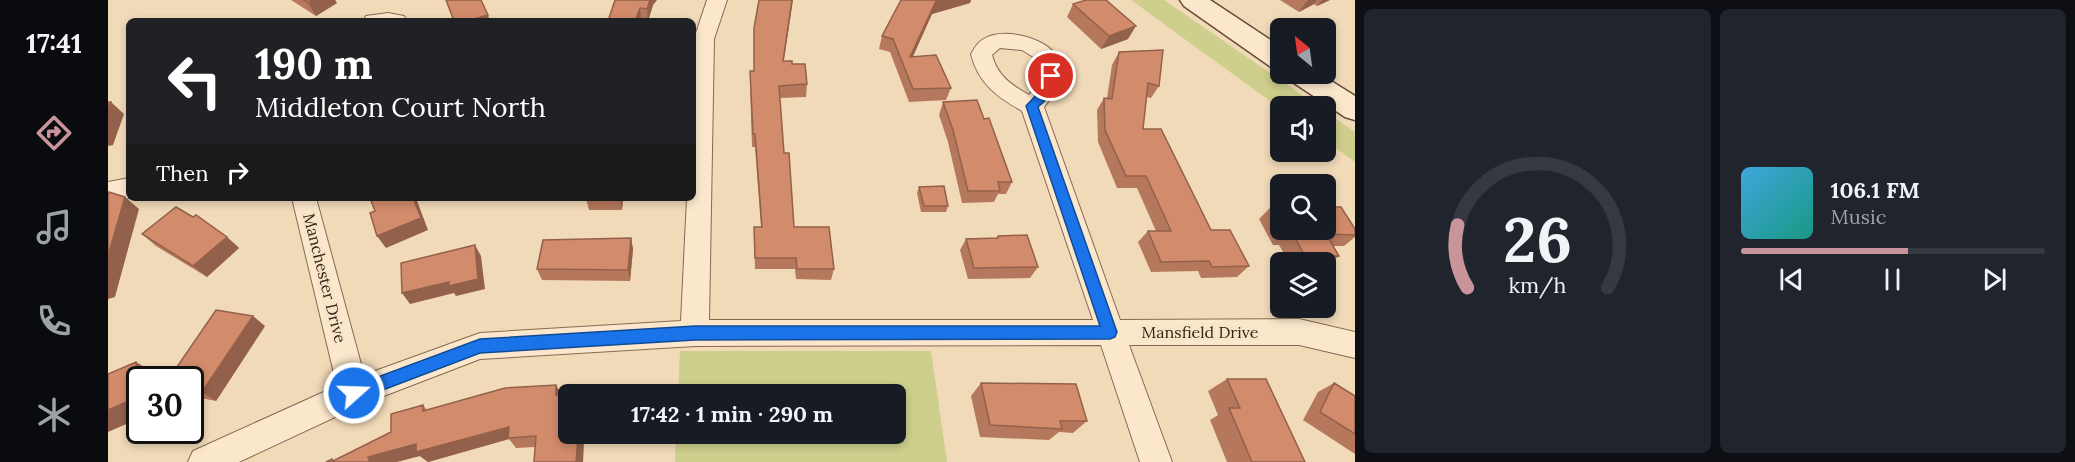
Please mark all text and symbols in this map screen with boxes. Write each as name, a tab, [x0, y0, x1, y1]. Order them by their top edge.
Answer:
north arrow	[1270, 18, 1336, 84]
map controls	[1270, 18, 1336, 318]
text: 17:41	[26, 26, 82, 60]
text: 190 m	[255, 37, 373, 91]
icon: left	[156, 42, 234, 120]
pin	[1025, 50, 1076, 101]
icon: arrive	[1034, 59, 1067, 92]
text: Middleton Court North	[255, 90, 546, 124]
button: sound	[1270, 96, 1336, 162]
icon: directions	[33, 112, 75, 154]
icon: right	[221, 156, 254, 189]
text: Then	[156, 159, 209, 187]
button: search	[1270, 174, 1336, 240]
text: 106.1 FM	[1831, 176, 1920, 204]
text: 26	[1503, 199, 1572, 279]
text: Music	[1831, 204, 1886, 229]
icon: music	[33, 206, 75, 248]
street label: Manchester Drive	[299, 211, 351, 345]
button: layers	[1270, 252, 1336, 318]
icon: previous	[1775, 263, 1808, 296]
icon: pause	[1876, 263, 1909, 296]
icon: next	[1978, 263, 2011, 296]
text: km/h	[1508, 271, 1566, 299]
icon: phone	[33, 300, 75, 342]
street label: Mansfield Drive	[1142, 322, 1259, 342]
position arrow	[322, 361, 386, 425]
speed limit sign: 30	[126, 366, 204, 444]
icon: climate	[33, 394, 75, 436]
text: 17:42 · 1 min · 290 m	[631, 400, 833, 428]

